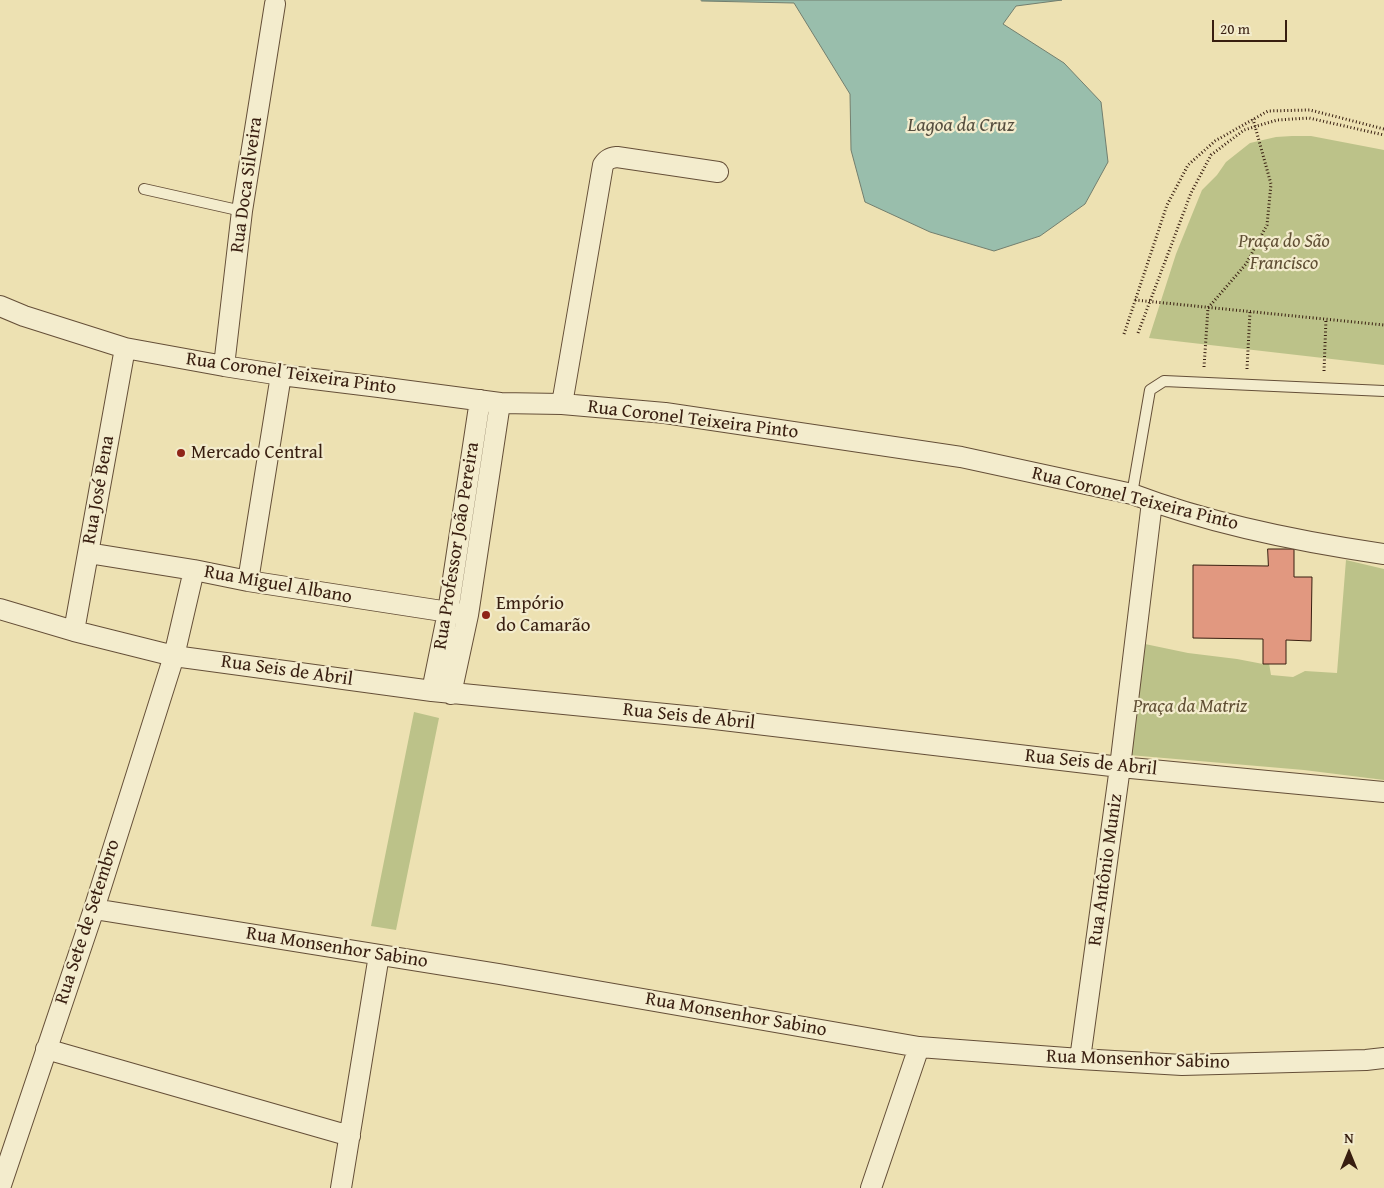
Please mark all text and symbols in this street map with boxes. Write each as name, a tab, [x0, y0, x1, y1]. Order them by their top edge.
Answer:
scale bar	[1214, 10, 1289, 42]
text: 20 m	[1220, 18, 1250, 39]
water label: Lagoa da Cruz	[907, 114, 1015, 138]
street label: Rua Doca Silveira	[226, 116, 268, 254]
park label: Praça do São Francisco	[1238, 231, 1330, 275]
street label: Rua Coronel Teixeira Pinto	[184, 348, 398, 400]
street label: Rua Coronel Teixeira Pinto	[586, 396, 800, 444]
street label: Rua José Bena	[78, 434, 120, 546]
street label: Rua Professor João Pereira	[429, 441, 485, 651]
place label: Mercado Central	[191, 442, 323, 464]
marker: Mercado Central	[175, 447, 187, 459]
street label: Rua Coronel Teixeira Pinto	[1029, 462, 1241, 536]
street label: Rua Miguel Albano	[202, 561, 354, 609]
place label: Empório do Camarão	[496, 593, 590, 637]
marker: Empório do Camarão	[480, 609, 492, 621]
street label: Rua Seis de Abril	[220, 650, 354, 692]
park label: Praça da Matriz	[1133, 696, 1247, 718]
street label: Rua Seis de Abril	[622, 699, 756, 735]
street label: Rua Seis de Abril	[1024, 745, 1158, 781]
street label: Rua Antônio Muniz	[1084, 793, 1128, 947]
street label: Rua Sete de Setembro	[51, 837, 125, 1007]
street label: Rua Monsenhor Sabino	[245, 922, 429, 974]
street label: Rua Monsenhor Sabino	[644, 988, 828, 1042]
street label: Rua Monsenhor Sabino	[1046, 1045, 1230, 1075]
north arrow	[1324, 1128, 1374, 1178]
text: N	[1344, 1128, 1354, 1148]

